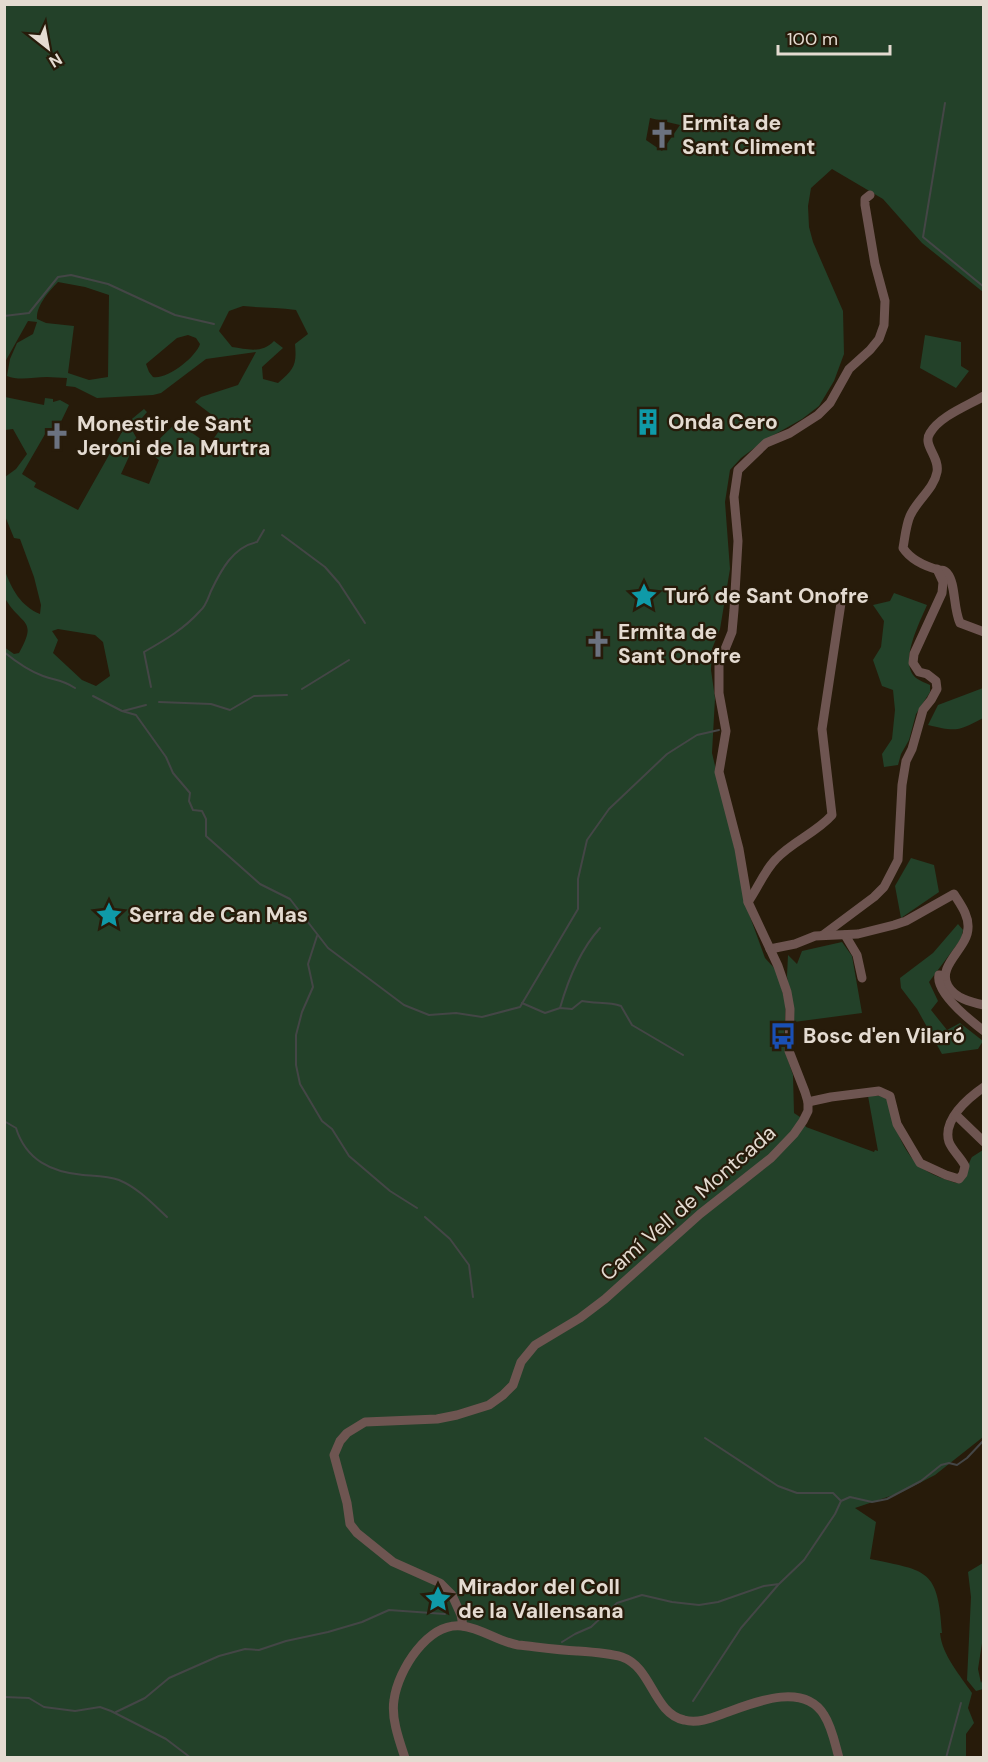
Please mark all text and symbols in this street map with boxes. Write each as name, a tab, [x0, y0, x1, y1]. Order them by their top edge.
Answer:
north arrow	[18, 18, 78, 78]
scale bar	[778, 18, 890, 56]
text: 100 m	[787, 27, 838, 51]
text: N	[45, 48, 66, 72]
place label: Ermita de Sant Climent	[682, 109, 815, 161]
church icon: Ermita de Sant Climent	[647, 120, 677, 150]
building icon: Onda Cero	[633, 407, 663, 437]
place label: Onda Cero	[668, 408, 778, 436]
place label: Monestir de Sant Jeroni de la Murtra	[77, 410, 270, 462]
church icon: Monestir de Sant Jeroni de la Murtra	[42, 421, 72, 451]
place icon: Turó de Sant Onofre	[629, 581, 659, 611]
place label: Turó de Sant Onofre	[664, 582, 869, 610]
place label: Ermita de Sant Onofre	[618, 618, 741, 670]
church icon: Ermita de Sant Onofre	[583, 629, 613, 659]
place icon: Serra de Can Mas	[94, 900, 124, 930]
place label: Serra de Can Mas	[129, 901, 308, 929]
bus stop icon: Bosc d'en Vilaró	[768, 1021, 798, 1051]
place label: Bosc d'en Vilaró	[803, 1022, 965, 1050]
street label: Camí Vell de Montcada	[594, 1119, 782, 1287]
place label: Mirador del Coll de la Vallensana	[458, 1573, 624, 1625]
place icon: Mirador del Coll de la Vallensana	[423, 1584, 453, 1614]

